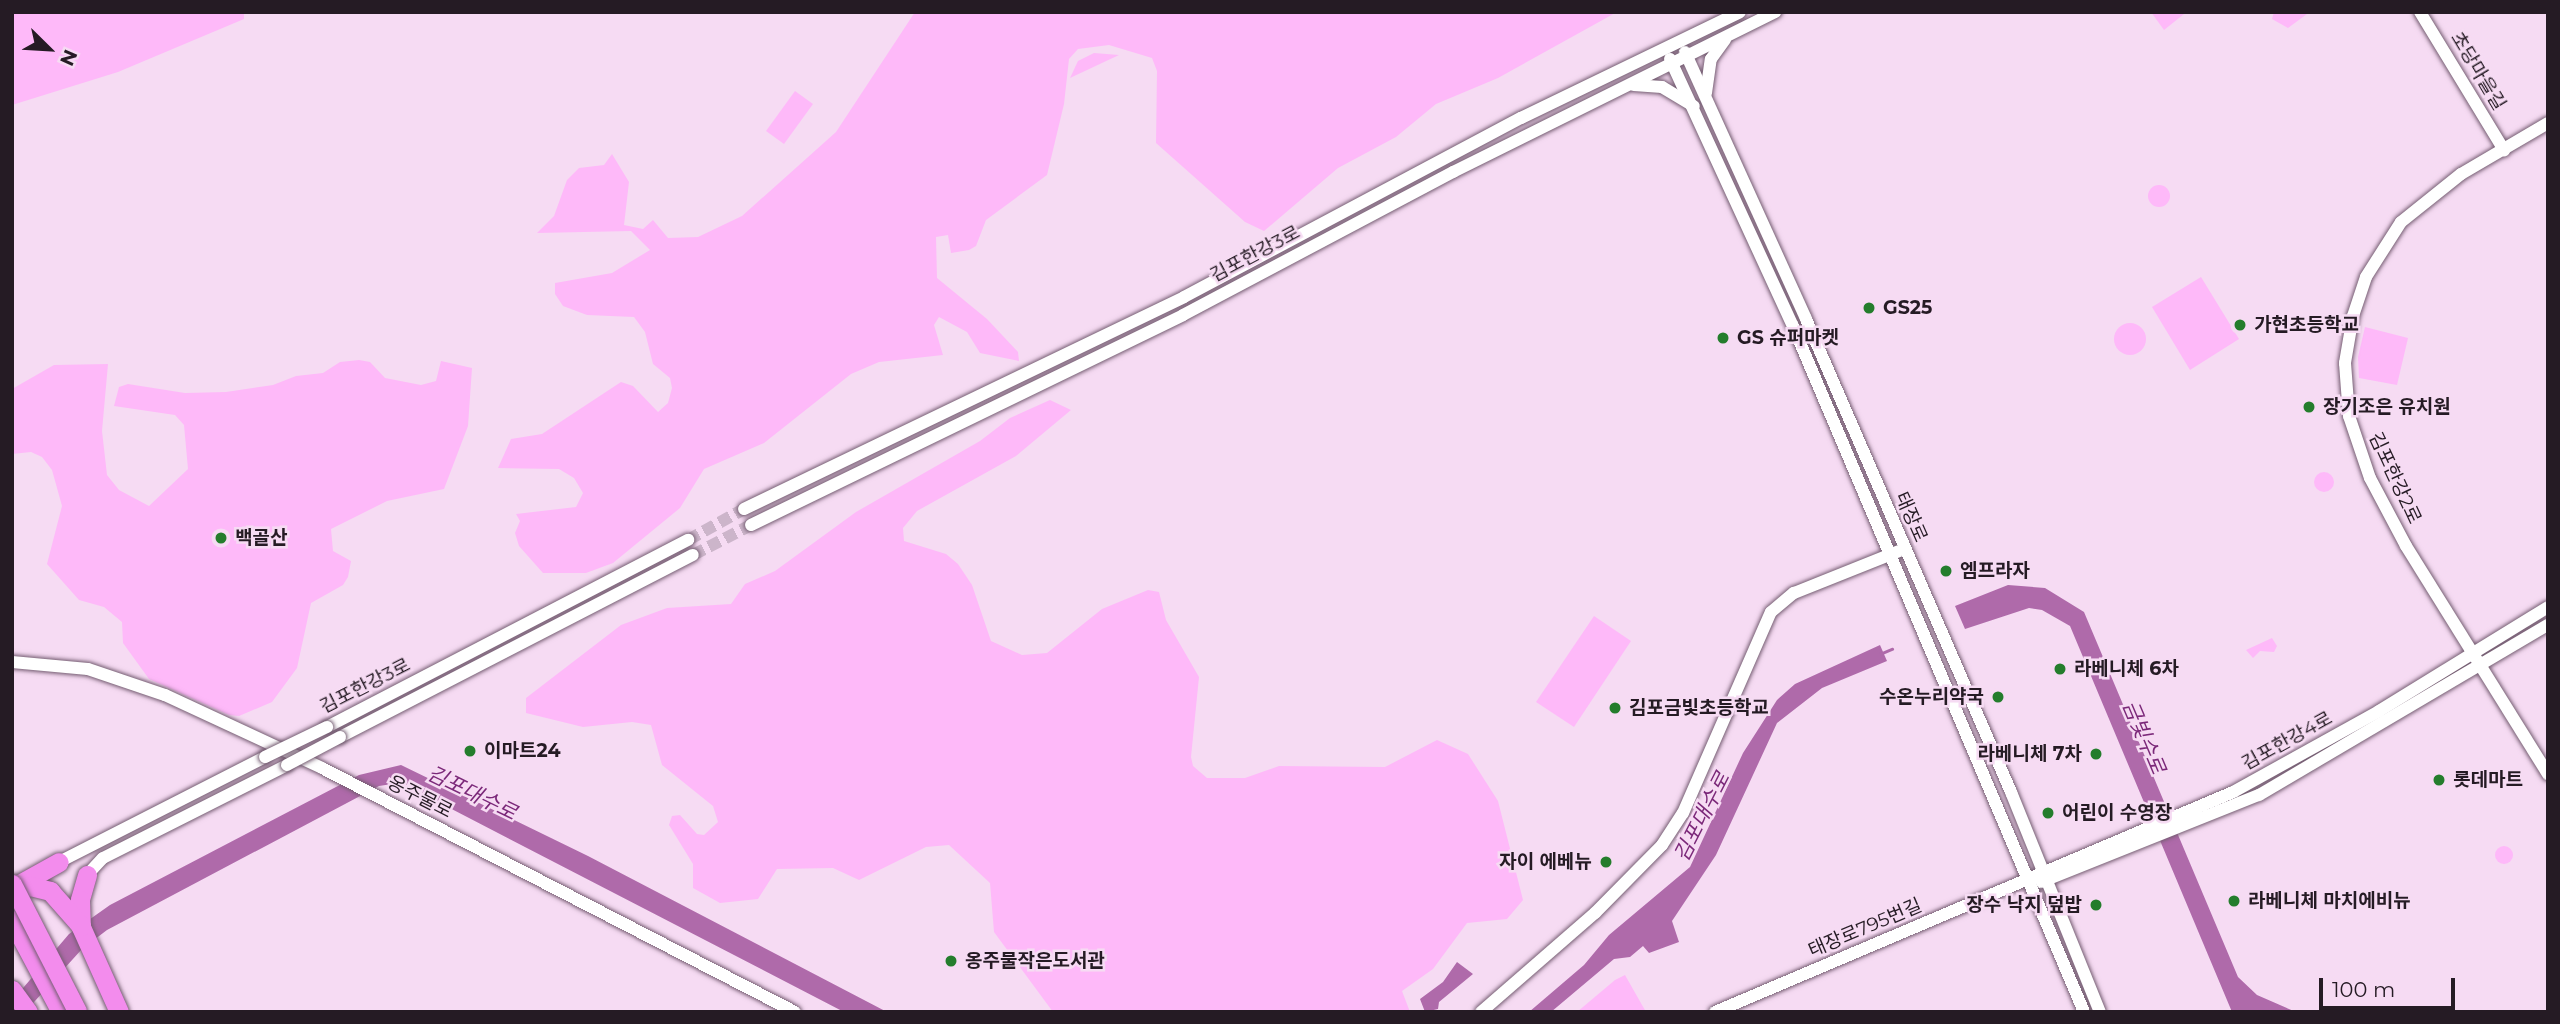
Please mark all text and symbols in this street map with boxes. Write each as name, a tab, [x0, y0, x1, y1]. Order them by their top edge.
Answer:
north arrow	[14, 14, 84, 84]
street label: 초당마을길	[2446, 28, 2510, 114]
text: N	[55, 46, 82, 69]
street label: 김포한강3로	[1206, 221, 1304, 287]
place label: GS25	[1883, 297, 1932, 319]
marker: GS25	[1861, 300, 1877, 316]
place label: 가현초등학교	[2254, 314, 2359, 336]
marker: 가현초등학교	[2232, 317, 2248, 333]
place label: GS 슈퍼마켓	[1737, 327, 1839, 349]
marker: GS 슈퍼마켓	[1715, 330, 1731, 346]
place label: 장기조은 유치원	[2323, 396, 2451, 418]
marker: 장기조은 유치원	[2301, 399, 2317, 415]
street label: 김포한강2로	[2364, 429, 2426, 527]
street label: 태장로	[1890, 488, 1932, 546]
place label: 백골산	[235, 527, 287, 549]
marker: 백골산	[213, 530, 229, 546]
place label: 엠프라자	[1960, 560, 2030, 582]
marker: 엠프라자	[1938, 563, 1954, 579]
street label: 김포한강3로	[316, 654, 414, 718]
place label: 라베니체 6차	[2074, 658, 2179, 680]
marker: 라베니체 6차	[2052, 661, 2068, 677]
place label: 수온누리약국	[1879, 686, 1984, 708]
marker: 수온누리약국	[1990, 689, 2006, 705]
place label: 김포금빛초등학교	[1629, 697, 1769, 719]
water label: 금빛수로	[2117, 697, 2171, 777]
marker: 김포금빛초등학교	[1607, 700, 1623, 716]
street label: 김포한강4로	[2238, 707, 2336, 775]
place label: 이마트24	[484, 740, 561, 762]
marker: 이마트24	[462, 743, 478, 759]
place label: 라베니체 7차	[1977, 743, 2082, 765]
marker: 라베니체 7차	[2088, 746, 2104, 762]
water label: 김포대수로	[423, 761, 521, 825]
water label: 김포대수로	[1669, 768, 1735, 866]
place label: 롯데마트	[2453, 769, 2523, 791]
street label: 옹주물로	[384, 771, 456, 823]
marker: 롯데마트	[2431, 772, 2447, 788]
place label: 어린이 수영장	[2062, 802, 2172, 824]
marker: 어린이 수영장	[2040, 805, 2056, 821]
place label: 자이 에베뉴	[1499, 851, 1592, 873]
marker: 자이 에베뉴	[1598, 854, 1614, 870]
place label: 라베니체 마치에비뉴	[2248, 890, 2411, 912]
marker: 라베니체 마치에비뉴	[2226, 893, 2242, 909]
street label: 태장로795번길	[1805, 894, 1925, 962]
place label: 장수 낙지 덮밥	[1966, 894, 2082, 916]
marker: 장수 낙지 덮밥	[2088, 897, 2104, 913]
place label: 옹주물작은도서관	[965, 950, 1105, 972]
marker: 옹주물작은도서관	[943, 953, 959, 969]
scale bar	[2322, 964, 2458, 1008]
text: 100 m	[2332, 977, 2395, 1002]

